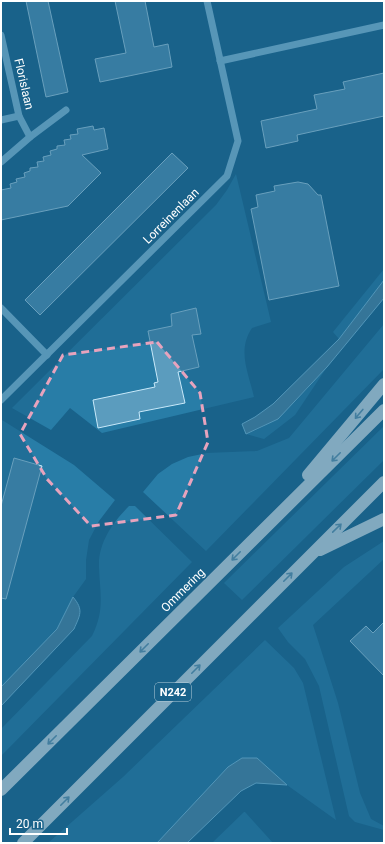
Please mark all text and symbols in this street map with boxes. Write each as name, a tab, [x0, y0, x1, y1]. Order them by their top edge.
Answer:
street label: Florislaan	[11, 57, 37, 111]
street label: Lorreinenlaan	[140, 185, 202, 247]
one-way arrow	[355, 408, 364, 419]
one-way arrow	[331, 452, 341, 462]
one-way arrow	[332, 523, 342, 533]
one-way arrow	[231, 551, 241, 561]
street label: Ommering	[158, 565, 208, 615]
one-way arrow	[283, 572, 293, 582]
one-way arrow	[139, 643, 149, 653]
one-way arrow	[191, 664, 201, 674]
road number: N242	[155, 683, 191, 701]
one-way arrow	[47, 735, 57, 745]
one-way arrow	[60, 796, 70, 805]
scale bar	[10, 810, 67, 836]
text: 20 m	[16, 817, 43, 831]

